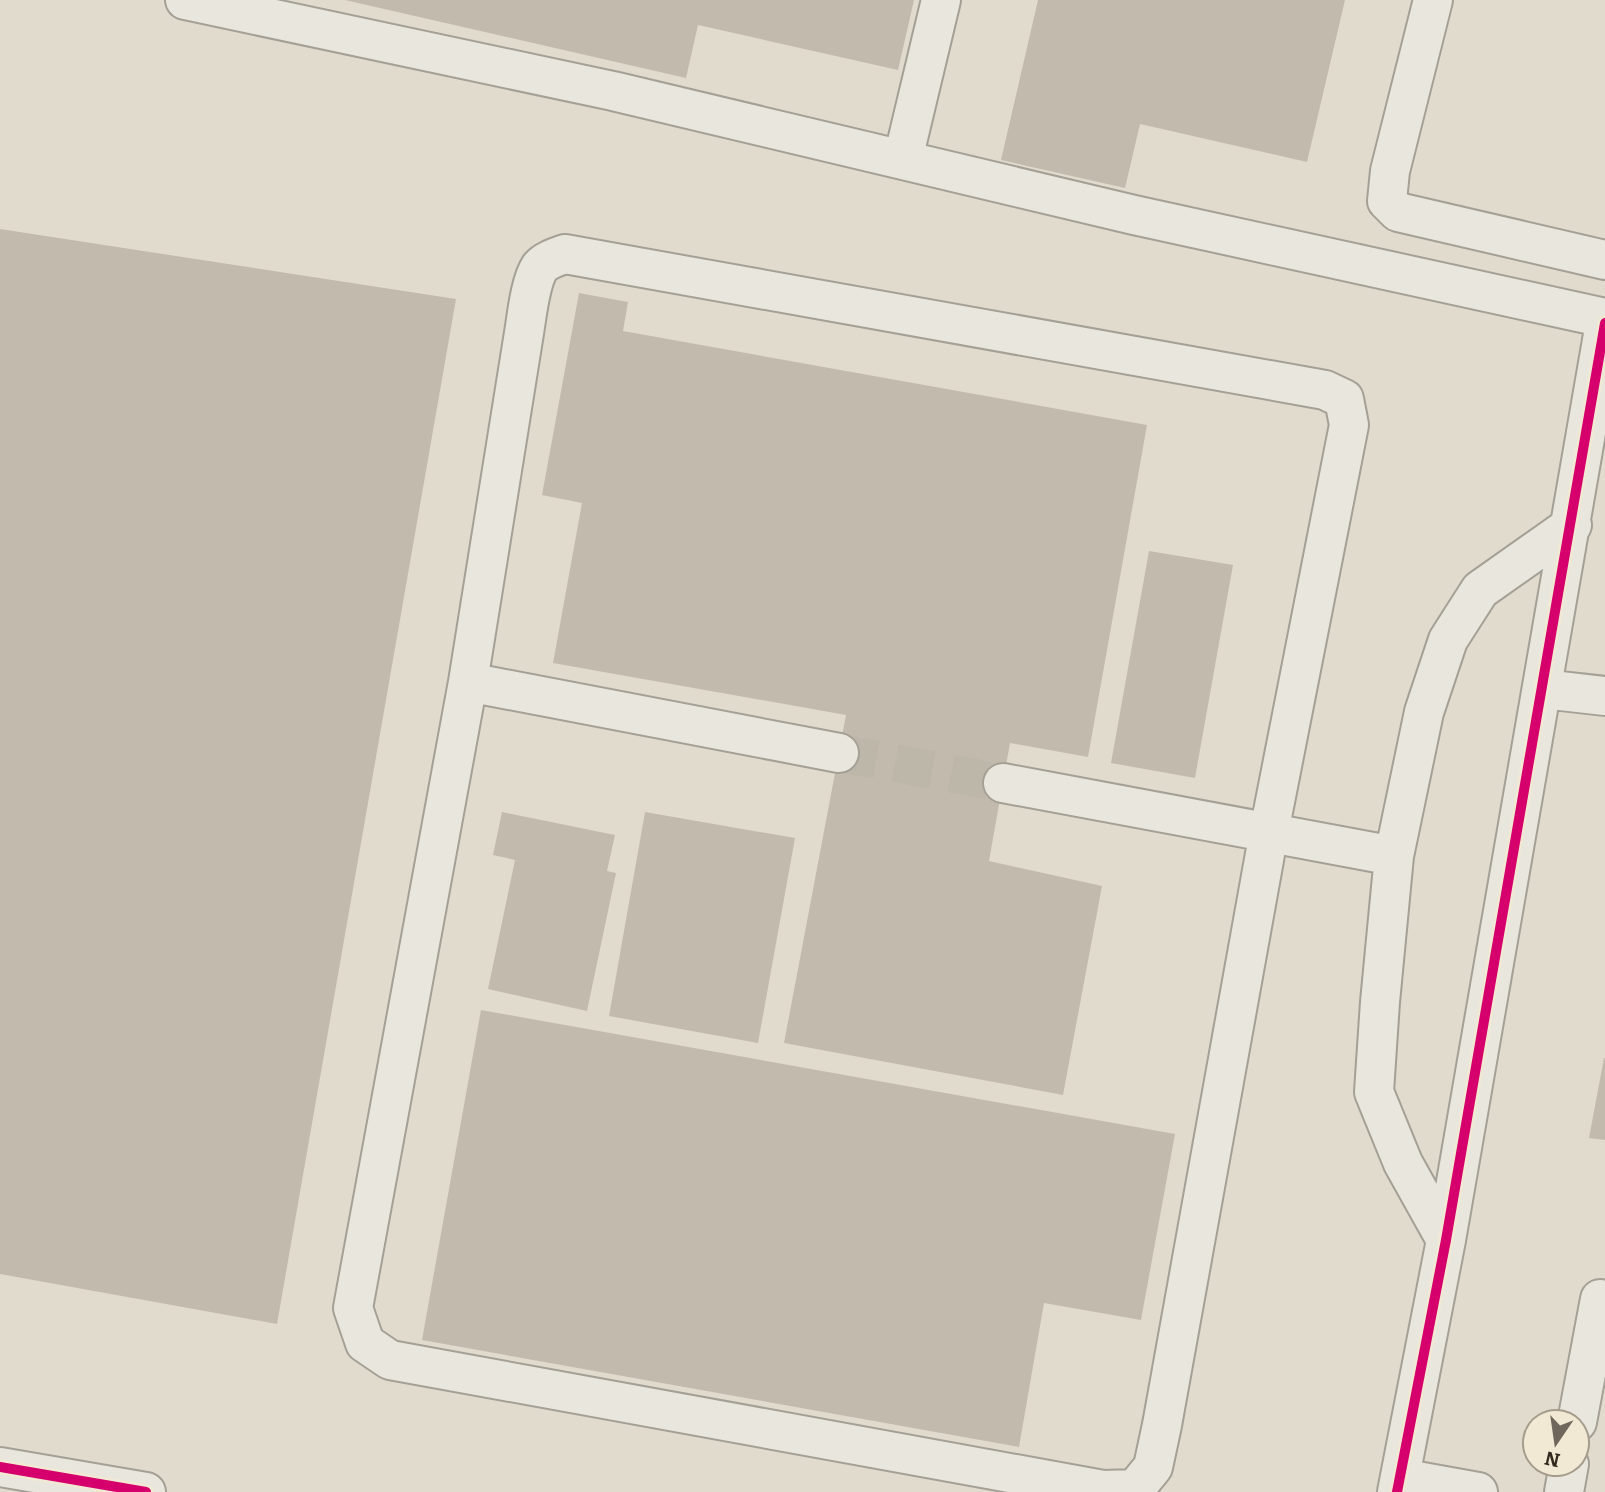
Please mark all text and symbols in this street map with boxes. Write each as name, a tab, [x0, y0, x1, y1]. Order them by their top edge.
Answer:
north arrow	[1521, 1408, 1591, 1478]
text: N	[1542, 1446, 1562, 1472]

